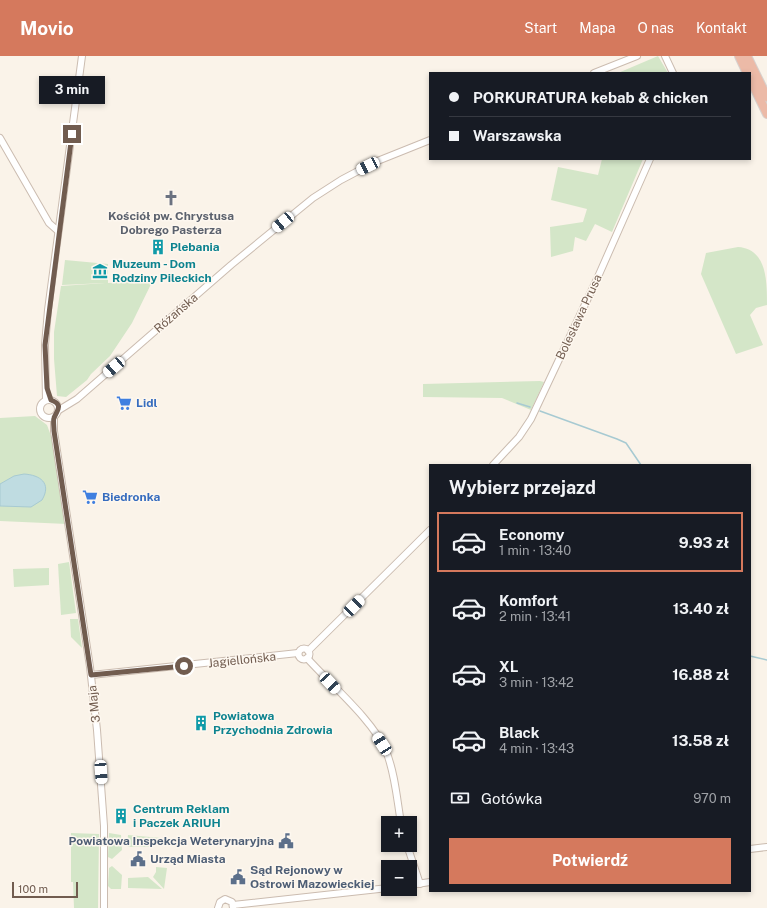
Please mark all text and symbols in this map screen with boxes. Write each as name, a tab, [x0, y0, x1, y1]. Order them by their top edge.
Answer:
text: Movio	[20, 17, 74, 39]
text: Start	[524, 20, 557, 36]
text: Mapa	[579, 20, 615, 36]
text: O nas	[637, 20, 674, 36]
text: Kontakt	[696, 20, 747, 36]
callout: 3 min	[39, 76, 105, 104]
text: 3 min	[55, 82, 89, 97]
text: PORKURATURA kebab & chicken	[473, 89, 708, 106]
route end	[63, 125, 81, 143]
text: Warszawska	[473, 127, 561, 144]
car	[355, 155, 381, 177]
church icon: Kościół pw. Chrystusa Dobrego Pasterza	[162, 189, 180, 207]
place label: Kościół pw. Chrystusa Dobrego Pasterza	[108, 209, 234, 237]
car	[270, 210, 296, 234]
building icon: Plebania	[149, 238, 167, 256]
place label: Plebania	[170, 240, 220, 254]
place label: Muzeum - Dom Rodziny Pileckich	[112, 257, 212, 285]
museum icon: Muzeum - Dom Rodziny Pileckich	[91, 262, 109, 280]
street label: Bolesława Prusa	[553, 272, 605, 362]
street label: Różańska	[151, 290, 201, 336]
car	[101, 355, 127, 379]
supermarket icon: Lidl	[115, 394, 133, 412]
place label: Lidl	[136, 396, 157, 410]
text: Wybierz przejazd	[449, 477, 596, 498]
supermarket icon: Biedronka	[81, 488, 99, 506]
place label: Biedronka	[102, 490, 160, 504]
icon: car	[451, 524, 487, 560]
text: Economy	[499, 526, 564, 543]
text: 9.93 zł	[679, 534, 729, 551]
text: 1 min · 13:40	[499, 543, 571, 558]
icon: car	[451, 590, 487, 626]
text: Komfort	[499, 592, 558, 609]
car	[341, 593, 367, 619]
text: 13.40 zł	[673, 600, 729, 617]
text: 2 min · 13:41	[499, 609, 571, 624]
street label: Jagiellońska	[207, 649, 277, 671]
icon: car	[451, 656, 487, 692]
route start	[175, 657, 193, 675]
text: XL	[499, 658, 518, 675]
text: 16.88 zł	[672, 666, 729, 683]
car	[317, 670, 343, 696]
text: 3 min · 13:42	[499, 675, 574, 690]
street label: 3 Maja	[85, 685, 103, 723]
place label: Powiatowa Przychodnia Zdrowia	[213, 709, 333, 737]
building icon: Powiatowa Przychodnia Zdrowia	[192, 714, 210, 732]
icon: car	[451, 722, 487, 758]
text: Black	[499, 724, 539, 741]
car	[370, 731, 394, 757]
text: 13.58 zł	[672, 732, 729, 749]
text: 4 min · 13:43	[499, 741, 574, 756]
car	[94, 760, 108, 784]
icon: cash	[449, 787, 471, 809]
text: Gotówka	[481, 790, 542, 807]
text: 970 m	[693, 791, 731, 806]
place label: Centrum Reklam i Paczek ARIUH	[133, 802, 230, 830]
building icon: Centrum Reklam i Paczek ARIUH	[112, 807, 130, 825]
map controls	[381, 816, 417, 896]
button: +	[381, 816, 417, 852]
public building icon: Powiatowa Inspekcja Weterynaryjna	[277, 832, 295, 850]
place label: Powiatowa Inspekcja Weterynaryjna	[69, 834, 274, 848]
button: Potwierdź	[449, 838, 731, 884]
public building icon: Urząd Miasta	[129, 850, 147, 868]
place label: Urząd Miasta	[150, 852, 226, 866]
button: −	[381, 860, 417, 896]
place label: Sąd Rejonowy w Ostrowi Mazowieckiej	[250, 863, 374, 891]
public building icon: Sąd Rejonowy w Ostrowi Mazowieckiej	[229, 868, 247, 886]
scale bar	[12, 880, 78, 899]
text: 100 m	[18, 883, 48, 895]

